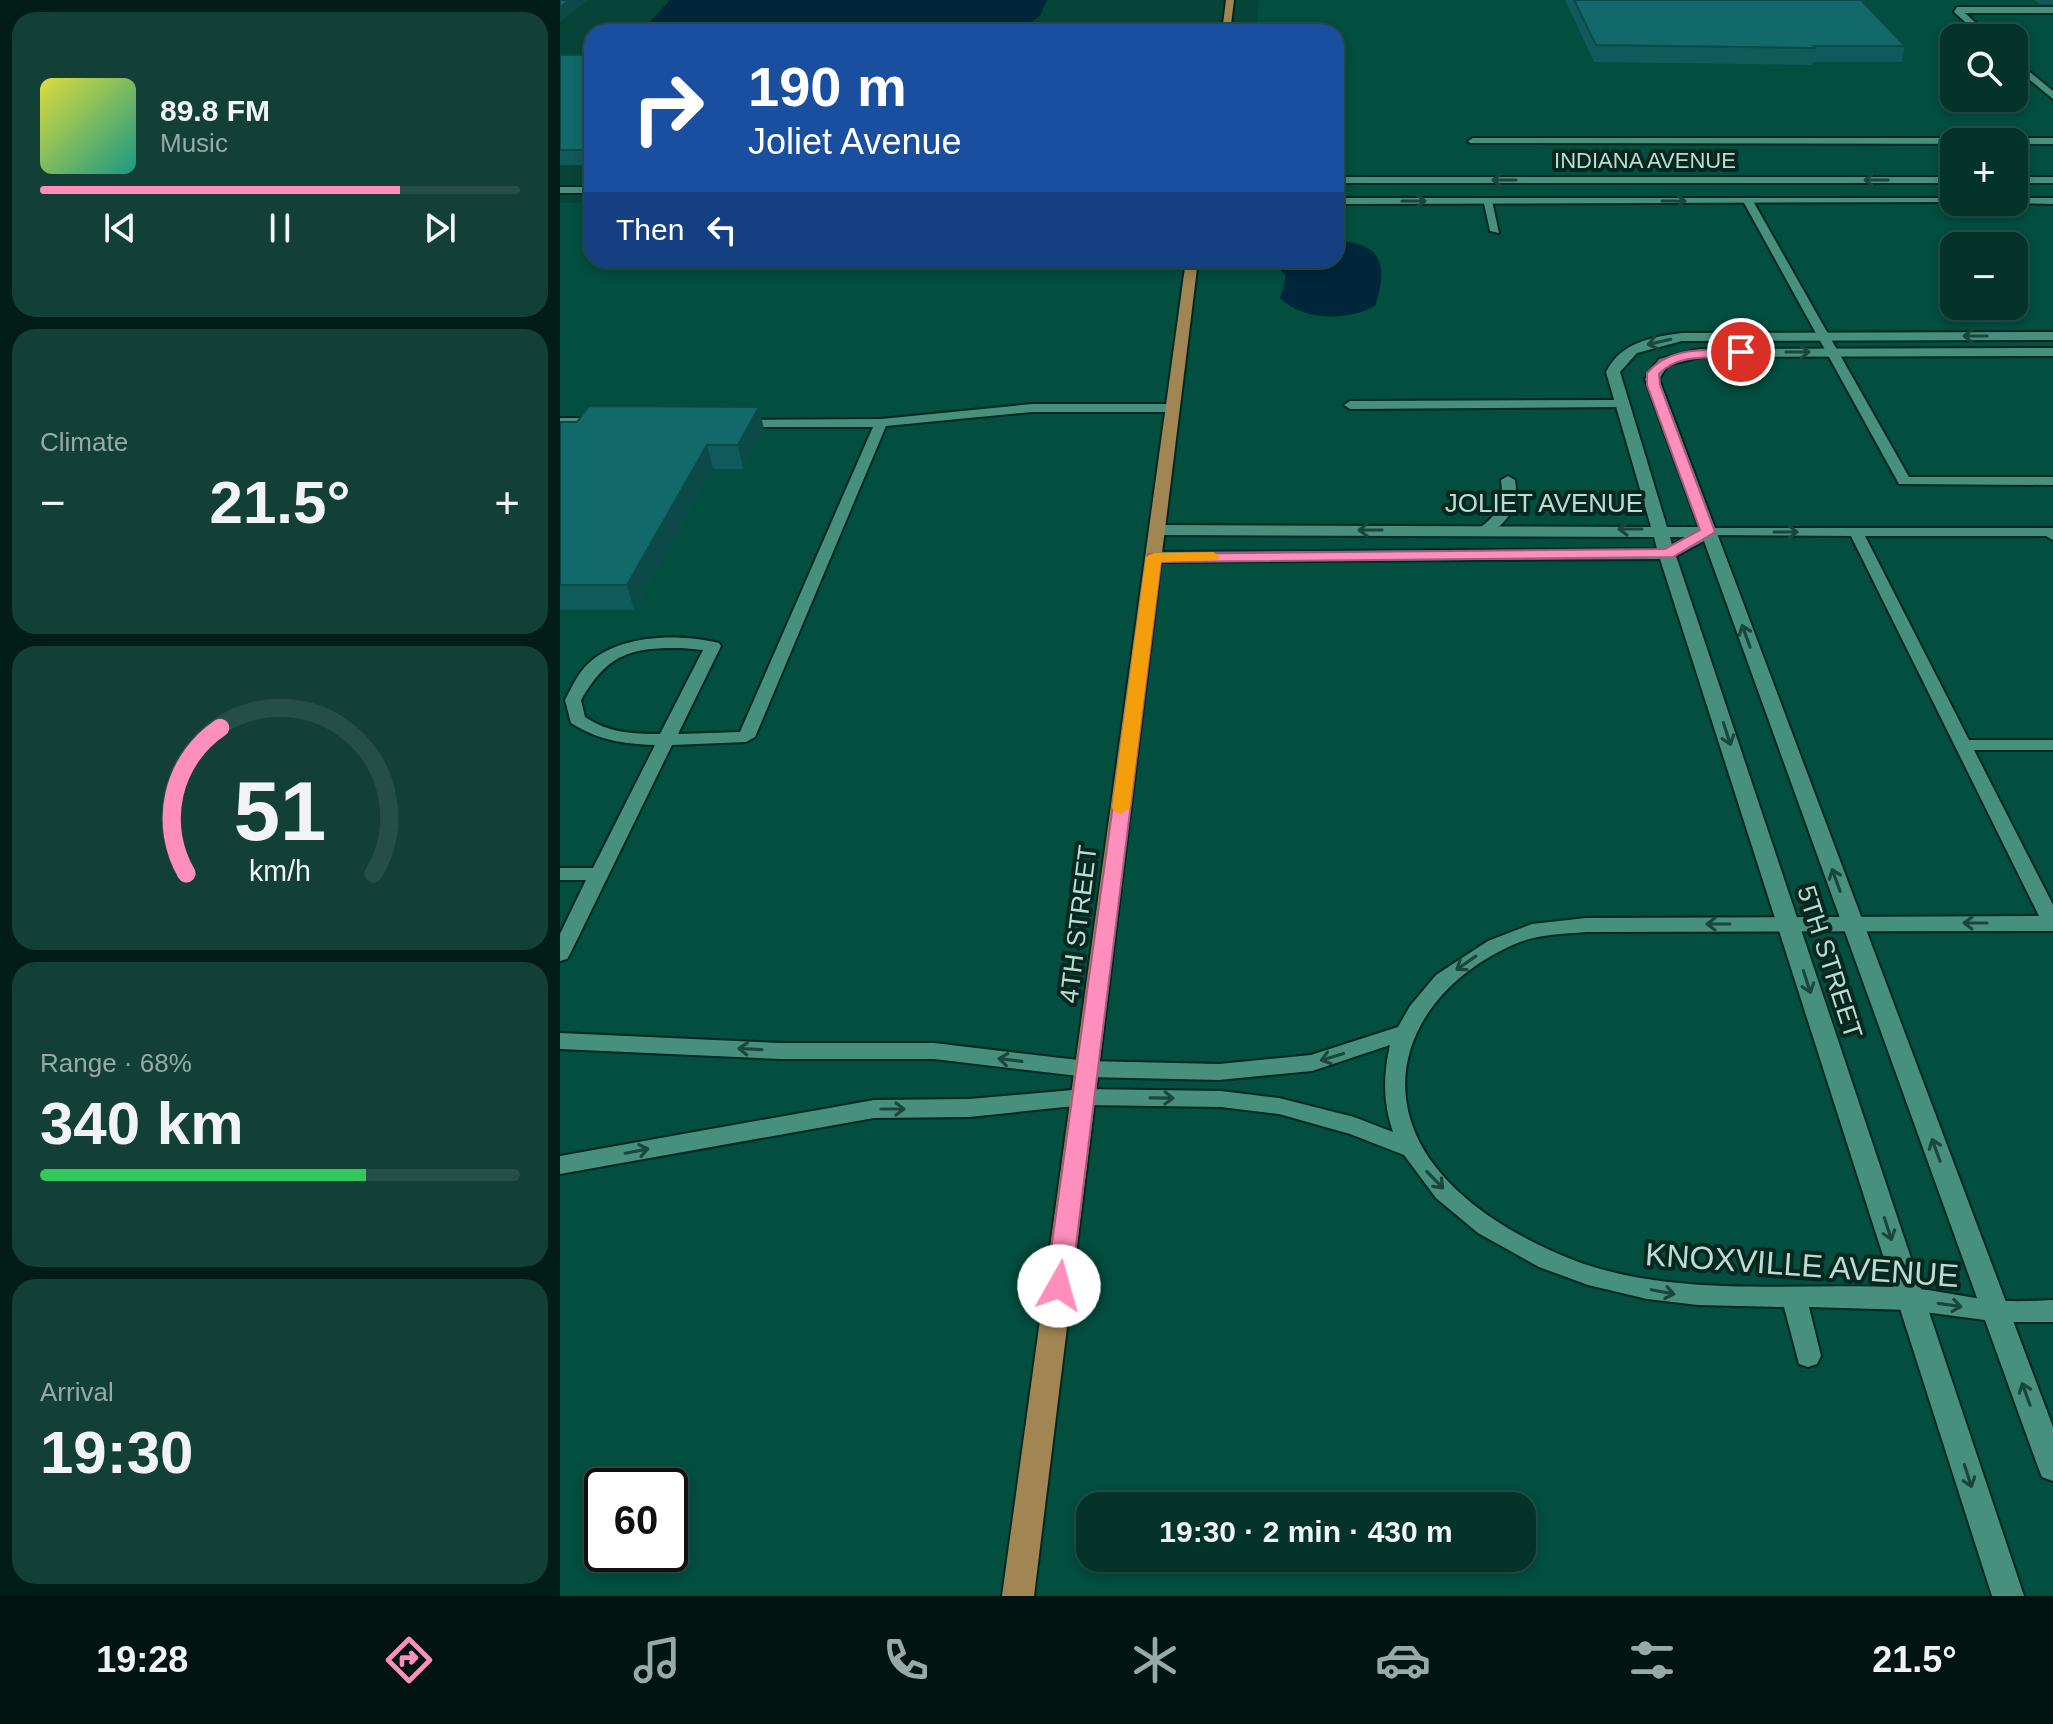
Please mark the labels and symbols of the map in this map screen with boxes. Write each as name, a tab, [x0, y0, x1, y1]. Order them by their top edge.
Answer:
street label: INDIANA AVENUE	[1554, 148, 1736, 173]
one-way arrow	[1491, 172, 1518, 188]
one-way arrow	[1863, 172, 1890, 188]
one-way arrow	[1400, 193, 1427, 209]
one-way arrow	[1660, 193, 1687, 209]
pin	[1707, 318, 1775, 386]
one-way arrow	[1962, 328, 1989, 344]
one-way arrow	[1647, 335, 1673, 350]
one-way arrow	[1784, 344, 1811, 360]
street label: JOLIET AVENUE	[1445, 488, 1643, 518]
one-way arrow	[1617, 521, 1644, 537]
one-way arrow	[1357, 522, 1384, 538]
one-way arrow	[1772, 524, 1799, 540]
one-way arrow	[1738, 624, 1752, 649]
one-way arrow	[1720, 722, 1735, 747]
street label: 4TH STREET	[1053, 843, 1103, 1005]
one-way arrow	[1828, 868, 1842, 893]
street label: 5TH STREET	[1791, 882, 1869, 1042]
one-way arrow	[1962, 915, 1989, 931]
one-way arrow	[1705, 916, 1732, 932]
one-way arrow	[1456, 955, 1478, 972]
one-way arrow	[1801, 969, 1816, 994]
one-way arrow	[737, 1041, 764, 1056]
one-way arrow	[1319, 1050, 1345, 1065]
one-way arrow	[998, 1052, 1023, 1067]
one-way arrow	[1148, 1091, 1175, 1106]
one-way arrow	[879, 1101, 906, 1117]
one-way arrow	[1928, 1138, 1942, 1163]
one-way arrow	[623, 1143, 649, 1158]
one-way arrow	[1425, 1170, 1444, 1190]
one-way arrow	[1881, 1216, 1896, 1241]
street label: KNOXVILLE AVENUE	[1644, 1236, 1960, 1294]
position arrow	[1017, 1244, 1101, 1328]
one-way arrow	[1649, 1285, 1675, 1300]
one-way arrow	[1937, 1298, 1962, 1313]
one-way arrow	[2018, 1382, 2032, 1407]
one-way arrow	[1962, 1463, 1977, 1488]
speed limit sign: 60	[584, 1468, 688, 1572]

